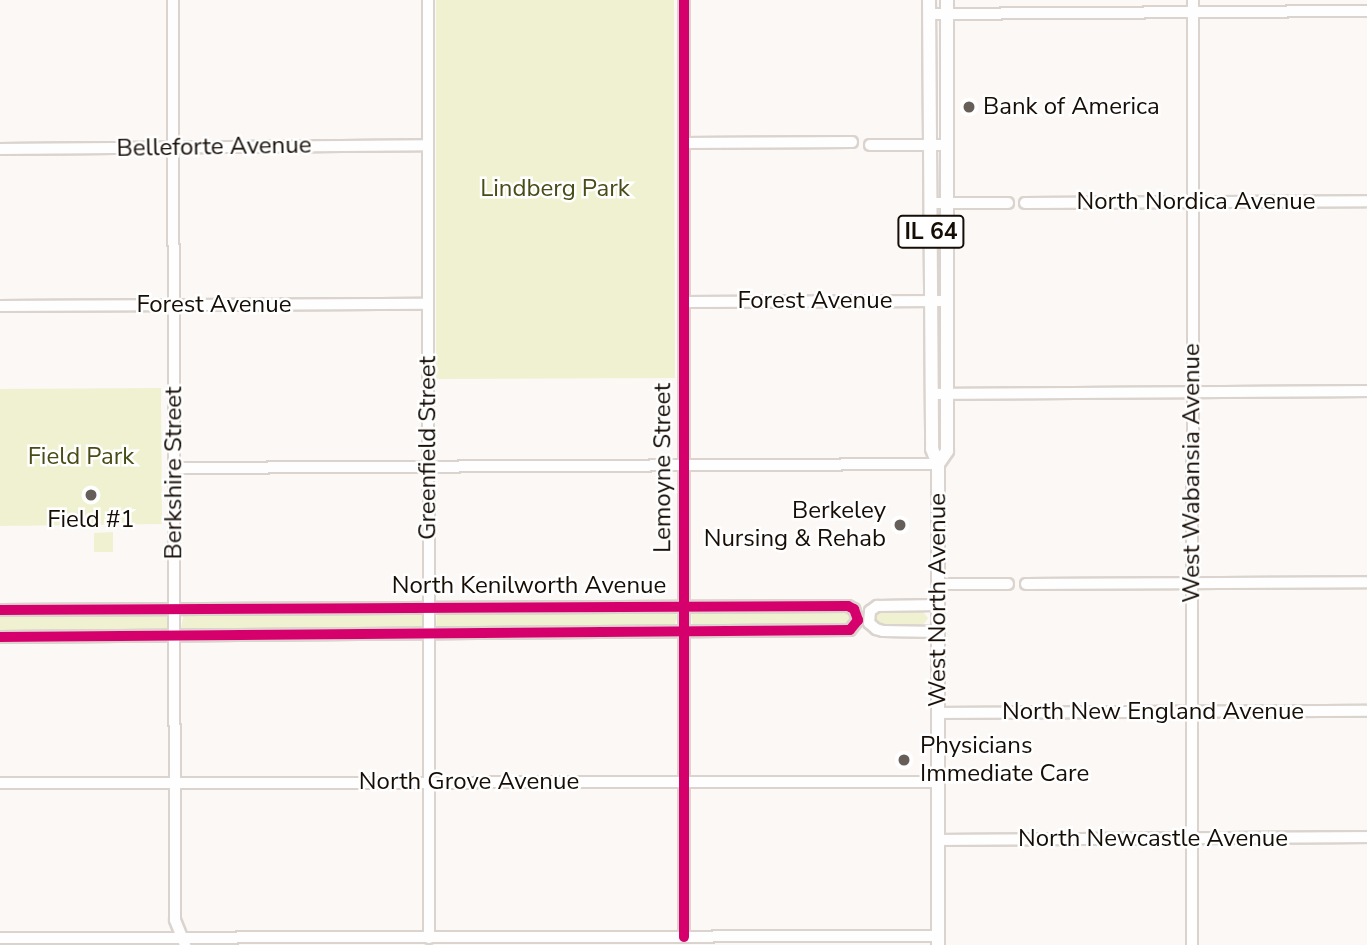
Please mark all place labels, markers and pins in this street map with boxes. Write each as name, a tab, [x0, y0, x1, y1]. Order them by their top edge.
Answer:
place label: Bank of America	[983, 93, 1160, 121]
marker: Bank of America	[961, 99, 977, 115]
marker: Field #1	[83, 487, 99, 503]
place label: Berkeley Nursing & Rehab	[704, 497, 886, 553]
place label: Field #1	[47, 506, 135, 534]
marker: Berkeley Nursing & Rehab	[892, 517, 908, 533]
place label: Physicians Immediate Care	[920, 732, 1089, 788]
marker: Physicians Immediate Care	[894, 750, 914, 770]

